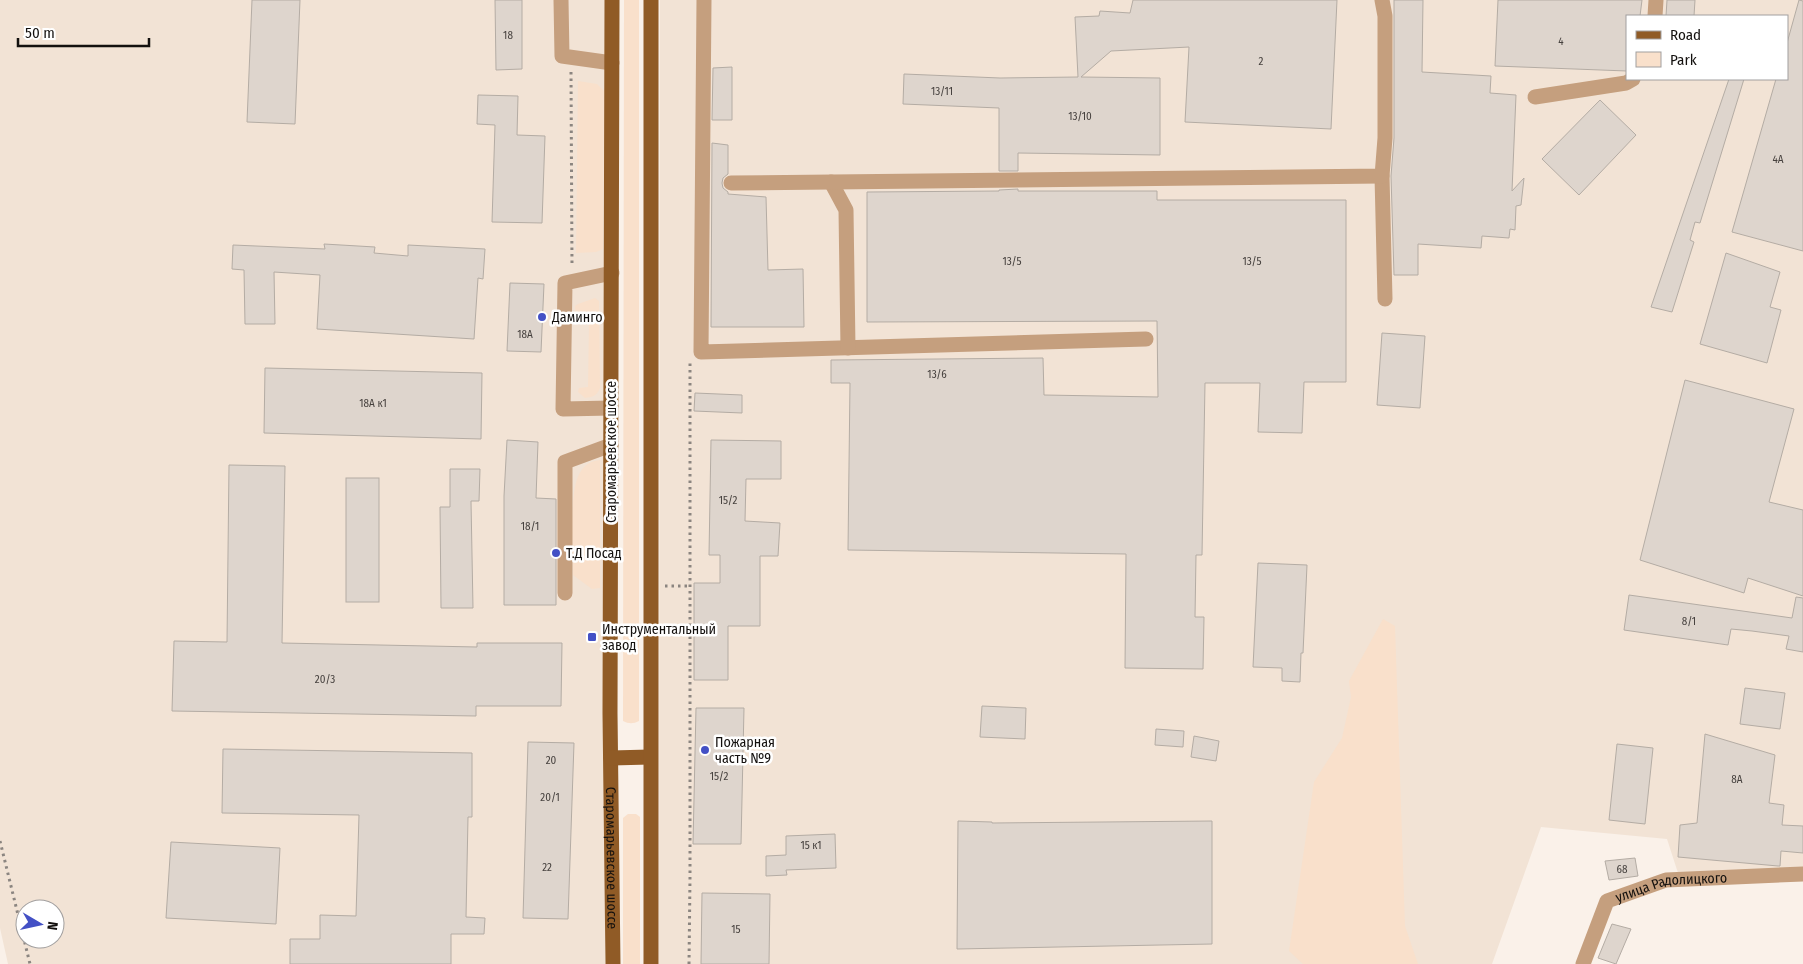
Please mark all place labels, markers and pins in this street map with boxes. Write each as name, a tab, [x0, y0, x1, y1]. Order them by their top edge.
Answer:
place label: Даминго	[551, 309, 603, 326]
marker: Даминго	[536, 311, 548, 323]
place label: Т.Д Посад	[566, 545, 621, 562]
marker: Т.Д Посад	[550, 547, 562, 559]
place label: Инструментальный завод	[602, 621, 716, 654]
marker: Инструментальный завод	[586, 631, 598, 643]
place label: Пожарная часть №9	[715, 734, 775, 767]
marker: Пожарная часть №9	[699, 744, 711, 756]

